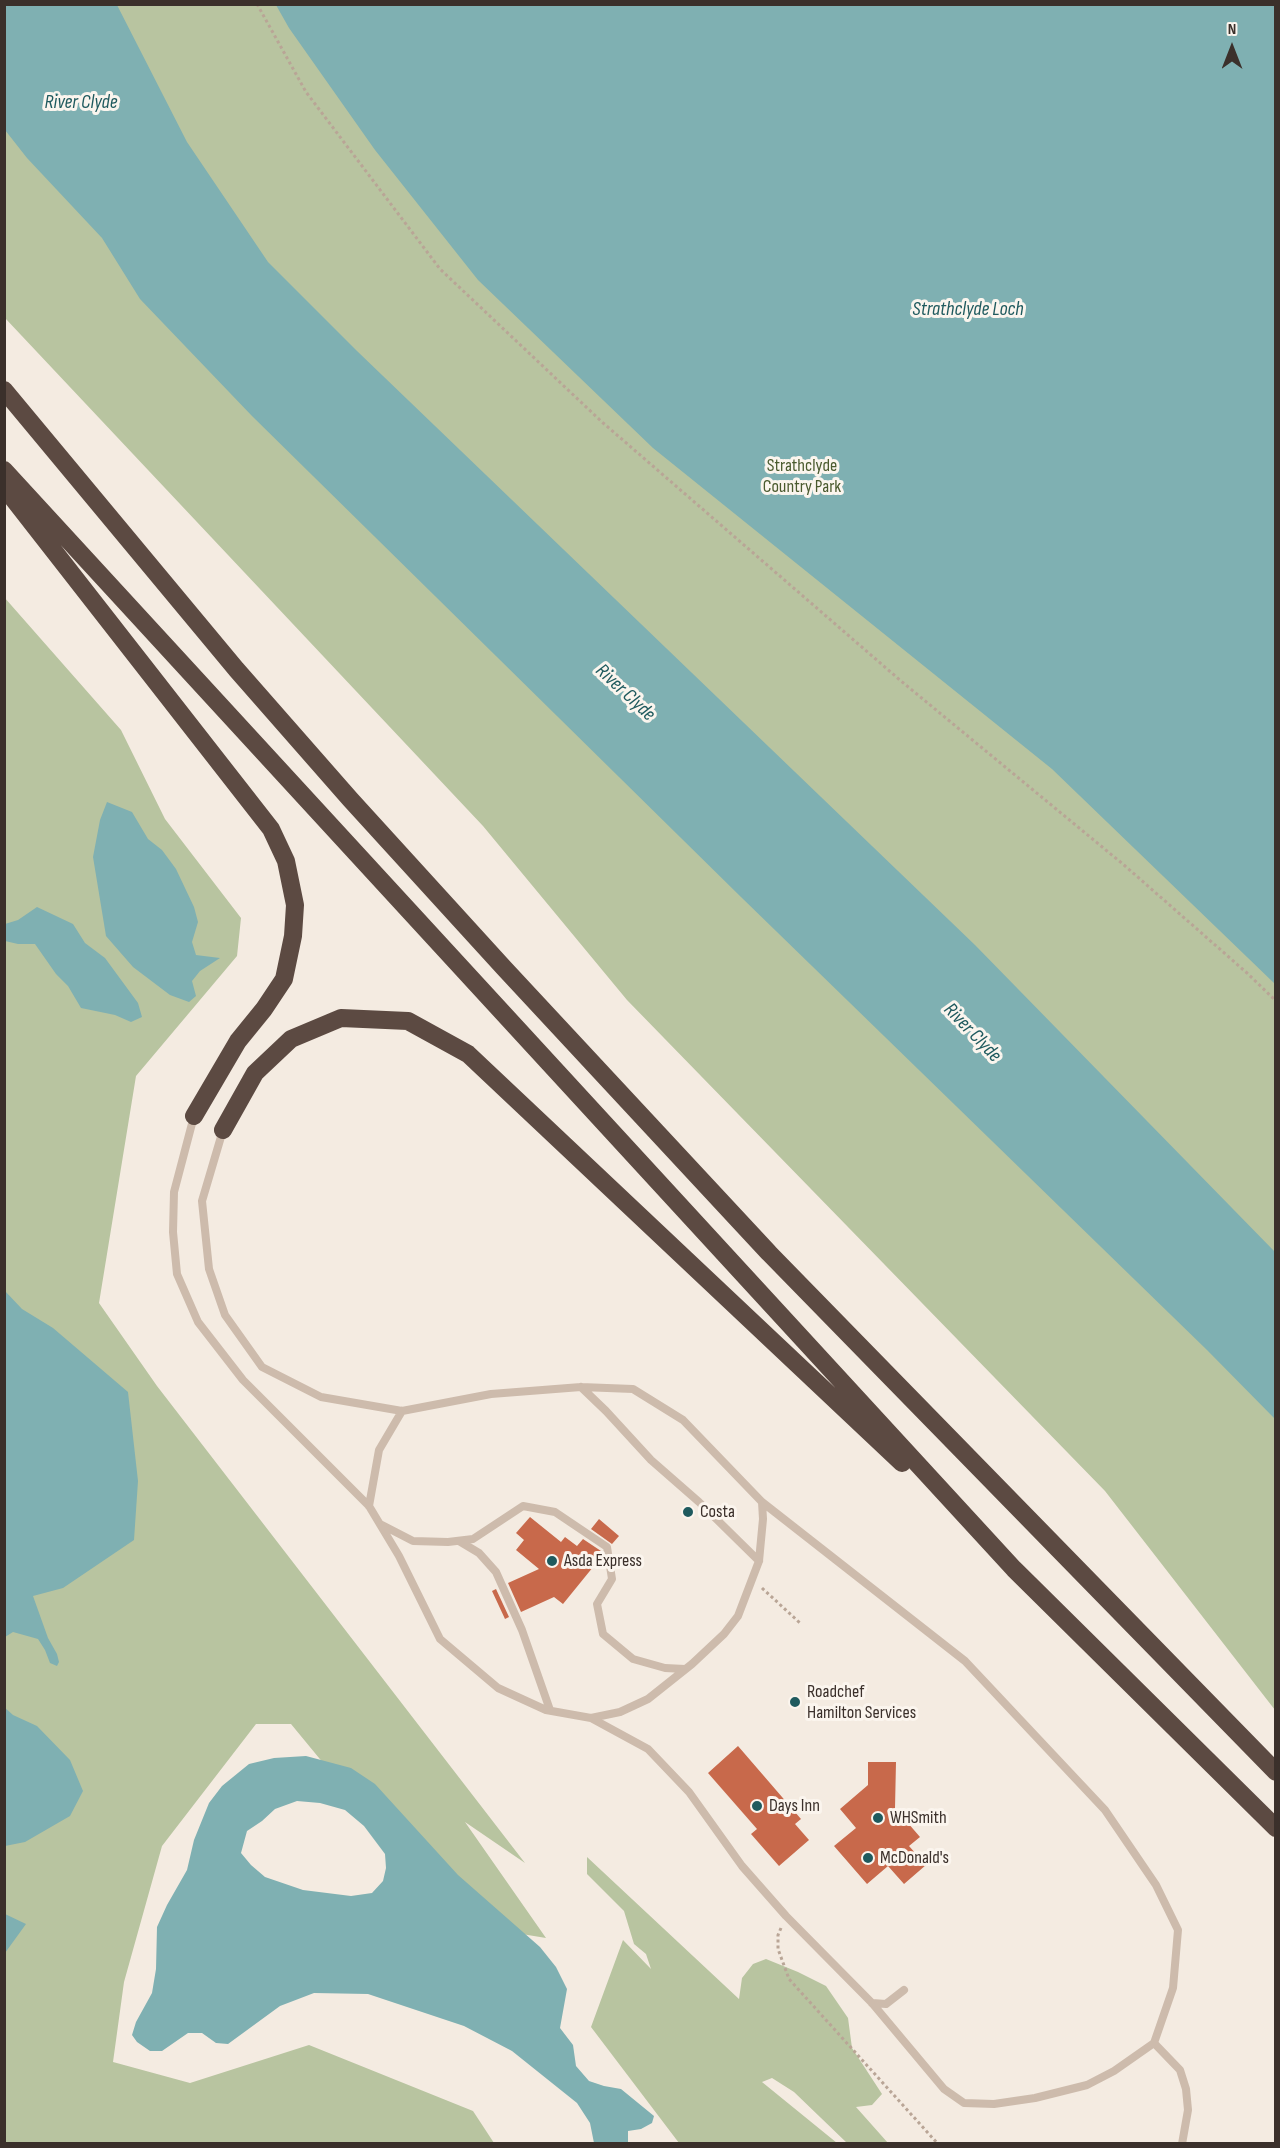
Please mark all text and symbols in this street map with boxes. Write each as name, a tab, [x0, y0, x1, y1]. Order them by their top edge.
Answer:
north arrow	[1202, 18, 1262, 78]
text: N	[1228, 20, 1236, 39]
water label: River Clyde	[44, 91, 118, 115]
water label: Strathclyde Loch	[912, 298, 1024, 322]
park label: Strathclyde Country Park	[763, 455, 841, 498]
water label: River Clyde	[590, 659, 660, 727]
water label: River Clyde	[938, 998, 1006, 1068]
place label: Costa	[700, 1501, 735, 1523]
marker: Costa	[681, 1505, 695, 1519]
place label: Asda Express	[564, 1550, 642, 1572]
marker: Asda Express	[545, 1554, 559, 1568]
place label: Roadchef Hamilton Services	[807, 1681, 916, 1724]
marker: Roadchef Hamilton Services	[788, 1695, 802, 1709]
place label: Days Inn	[769, 1795, 820, 1817]
marker: Days Inn	[750, 1799, 764, 1813]
place label: WHSmith	[890, 1807, 947, 1829]
marker: WHSmith	[871, 1811, 885, 1825]
place label: McDonald's	[880, 1847, 949, 1869]
marker: McDonald's	[861, 1851, 875, 1865]

